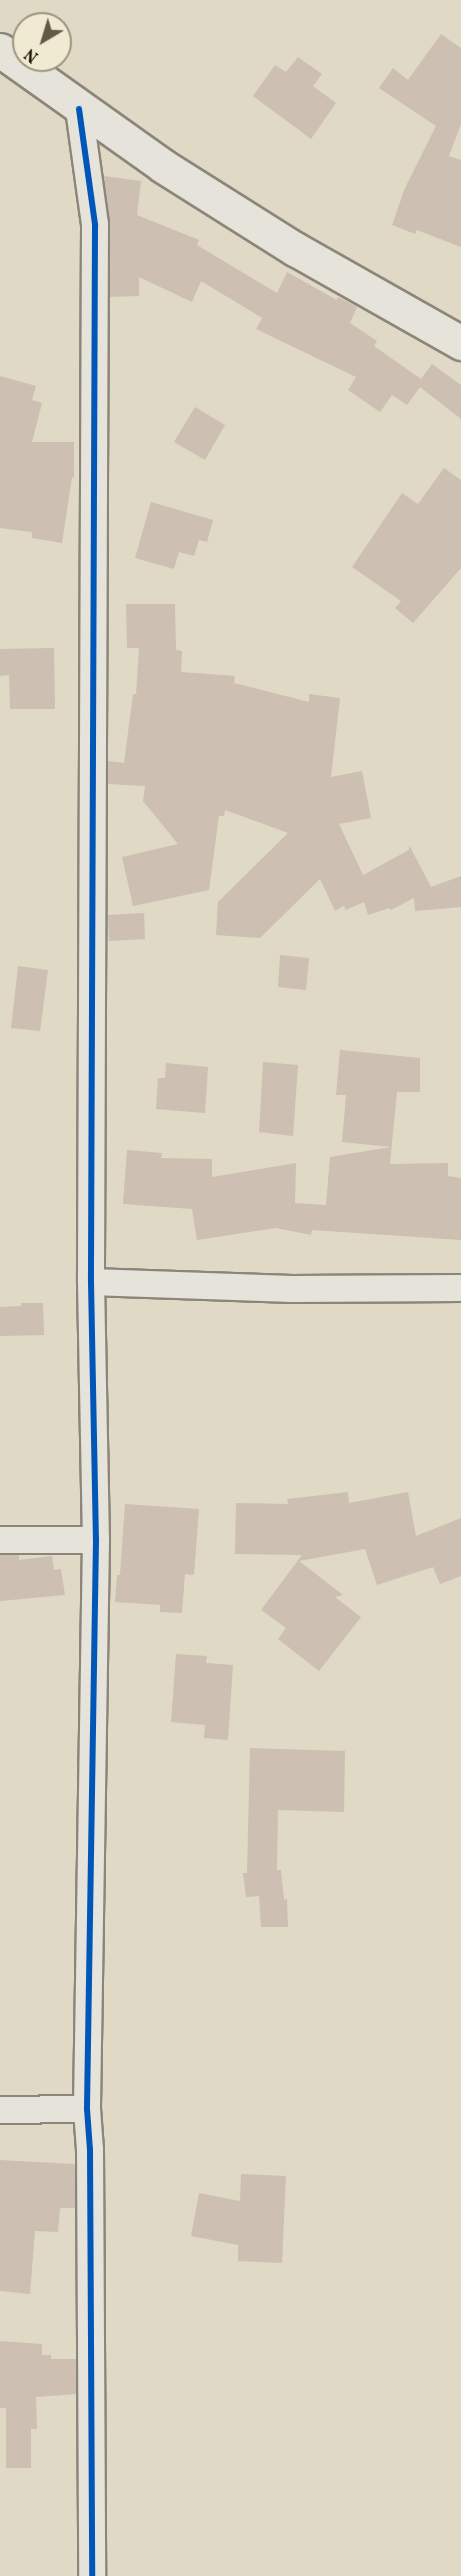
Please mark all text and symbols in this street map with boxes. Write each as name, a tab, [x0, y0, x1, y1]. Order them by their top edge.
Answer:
north arrow	[12, 12, 72, 72]
text: N	[21, 42, 44, 67]

